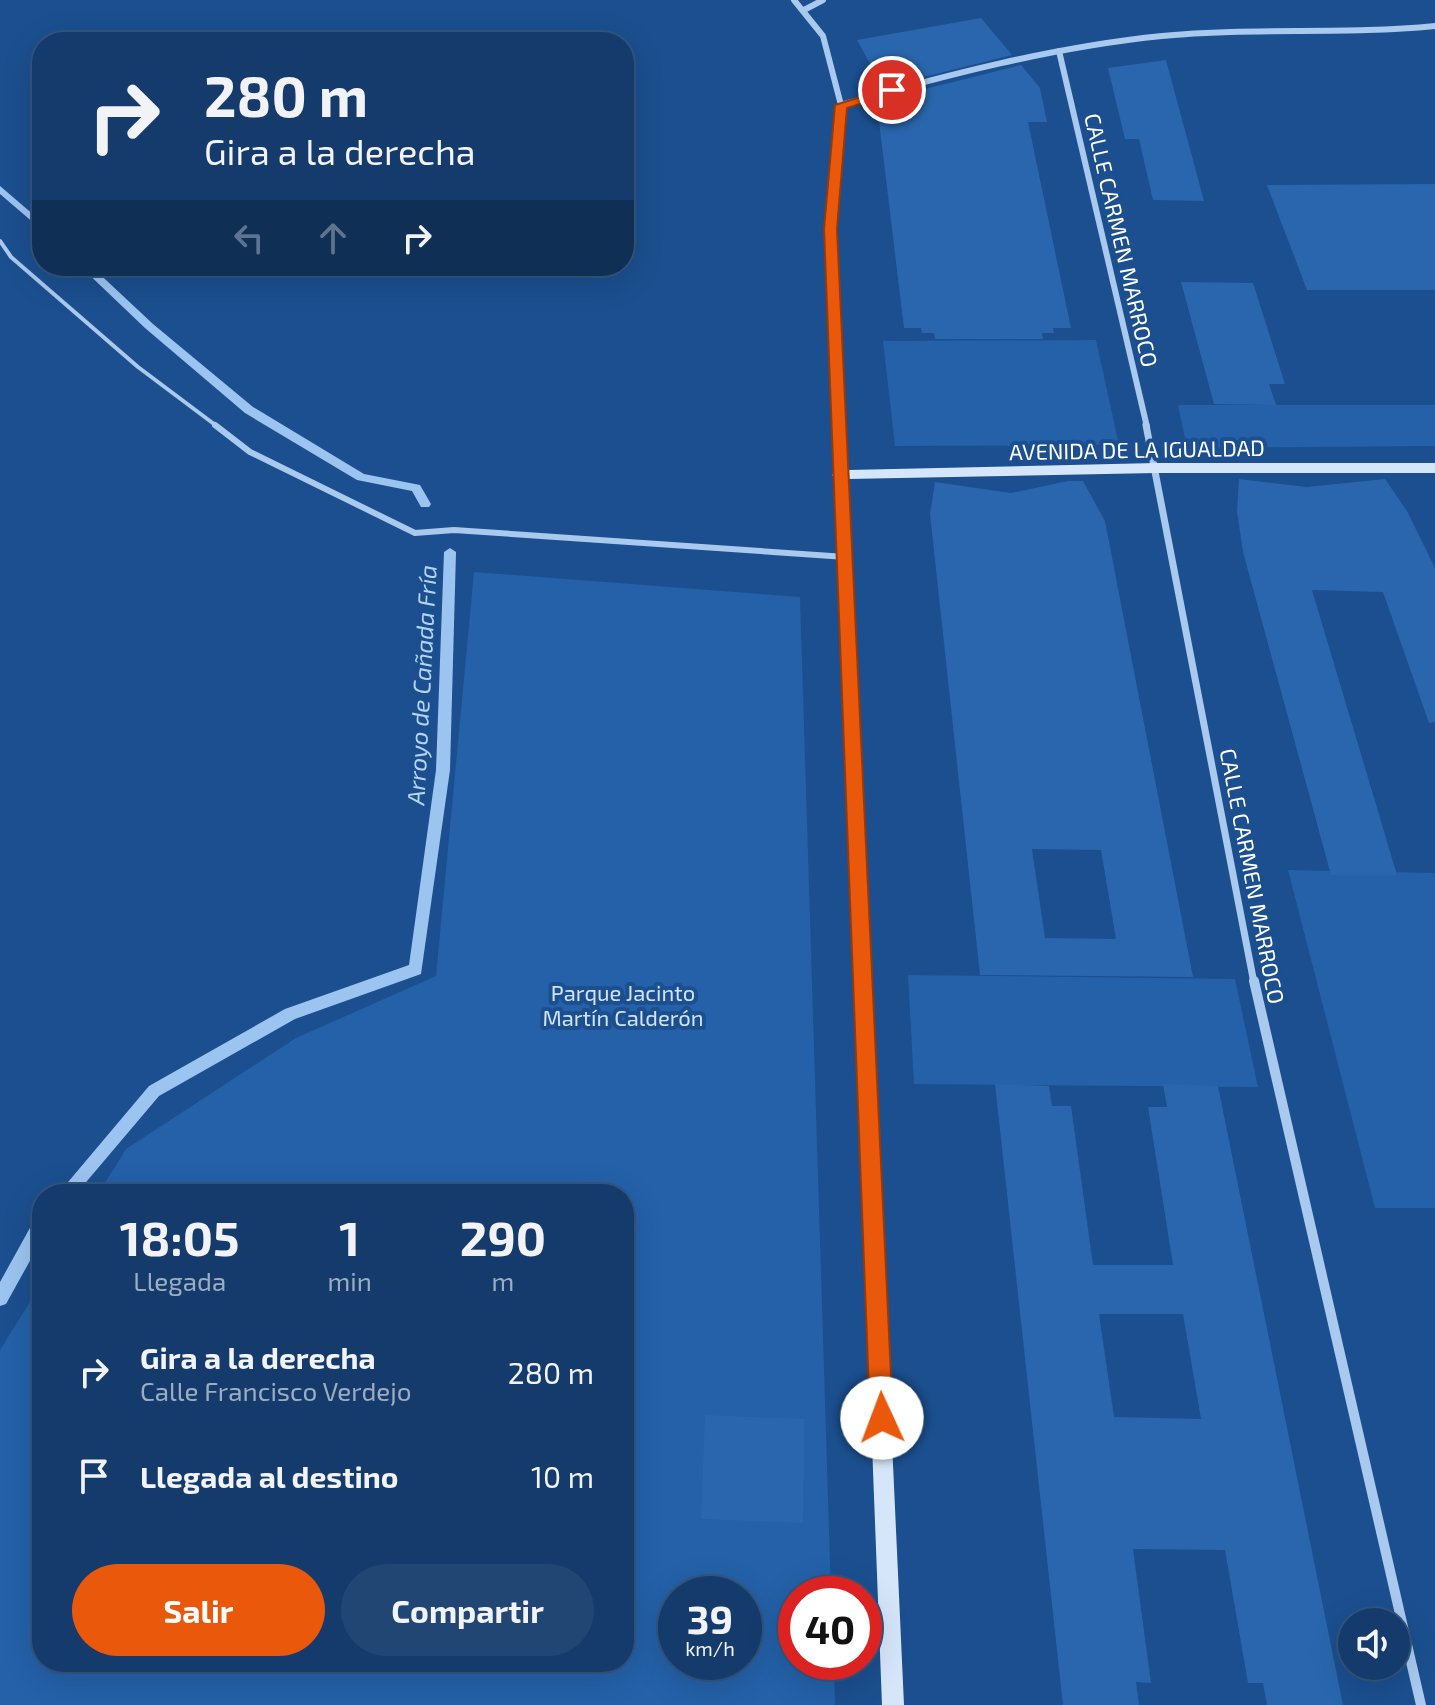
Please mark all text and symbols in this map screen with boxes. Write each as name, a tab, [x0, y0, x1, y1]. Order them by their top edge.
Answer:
pin	[858, 56, 926, 124]
text: 280 m	[204, 61, 368, 128]
icon: right	[72, 64, 176, 168]
icon: arrive	[870, 68, 914, 112]
street label: CALLE CARMEN MARROCO	[1080, 111, 1164, 369]
text: Gira a la derecha	[204, 129, 476, 172]
icon: left	[227, 216, 271, 260]
icon: ahead	[311, 216, 355, 260]
icon: right	[395, 216, 439, 260]
street label: AVENIDA DE LA IGUALDAD	[1009, 434, 1265, 464]
water label: Arroyo de Cañada Fría	[400, 564, 442, 807]
street label: CALLE CARMEN MARROCO	[1215, 746, 1291, 1006]
park label: Parque Jacinto Martín Calderón	[542, 979, 704, 1030]
text: 18:05	[120, 1208, 240, 1266]
text: 1	[339, 1208, 360, 1266]
text: 290	[460, 1208, 546, 1266]
text: Llegada	[133, 1265, 226, 1296]
text: min	[327, 1265, 372, 1296]
text: m	[492, 1265, 514, 1296]
text: Gira a la derecha	[140, 1339, 376, 1375]
icon: right	[72, 1350, 116, 1394]
text: 280 m	[508, 1354, 594, 1390]
text: Calle Francisco Verdejo	[140, 1375, 412, 1406]
position arrow	[840, 1376, 924, 1460]
icon: arrive	[72, 1454, 116, 1498]
text: Llegada al destino	[140, 1458, 399, 1494]
text: 10 m	[531, 1458, 594, 1494]
button: Salir	[72, 1564, 325, 1656]
button: Compartir	[341, 1564, 594, 1656]
speed limit sign: 40	[778, 1576, 882, 1680]
text: 39	[687, 1594, 733, 1642]
map controls	[1338, 1608, 1410, 1680]
button: sound	[1338, 1608, 1410, 1680]
text: km/h	[685, 1636, 735, 1660]

